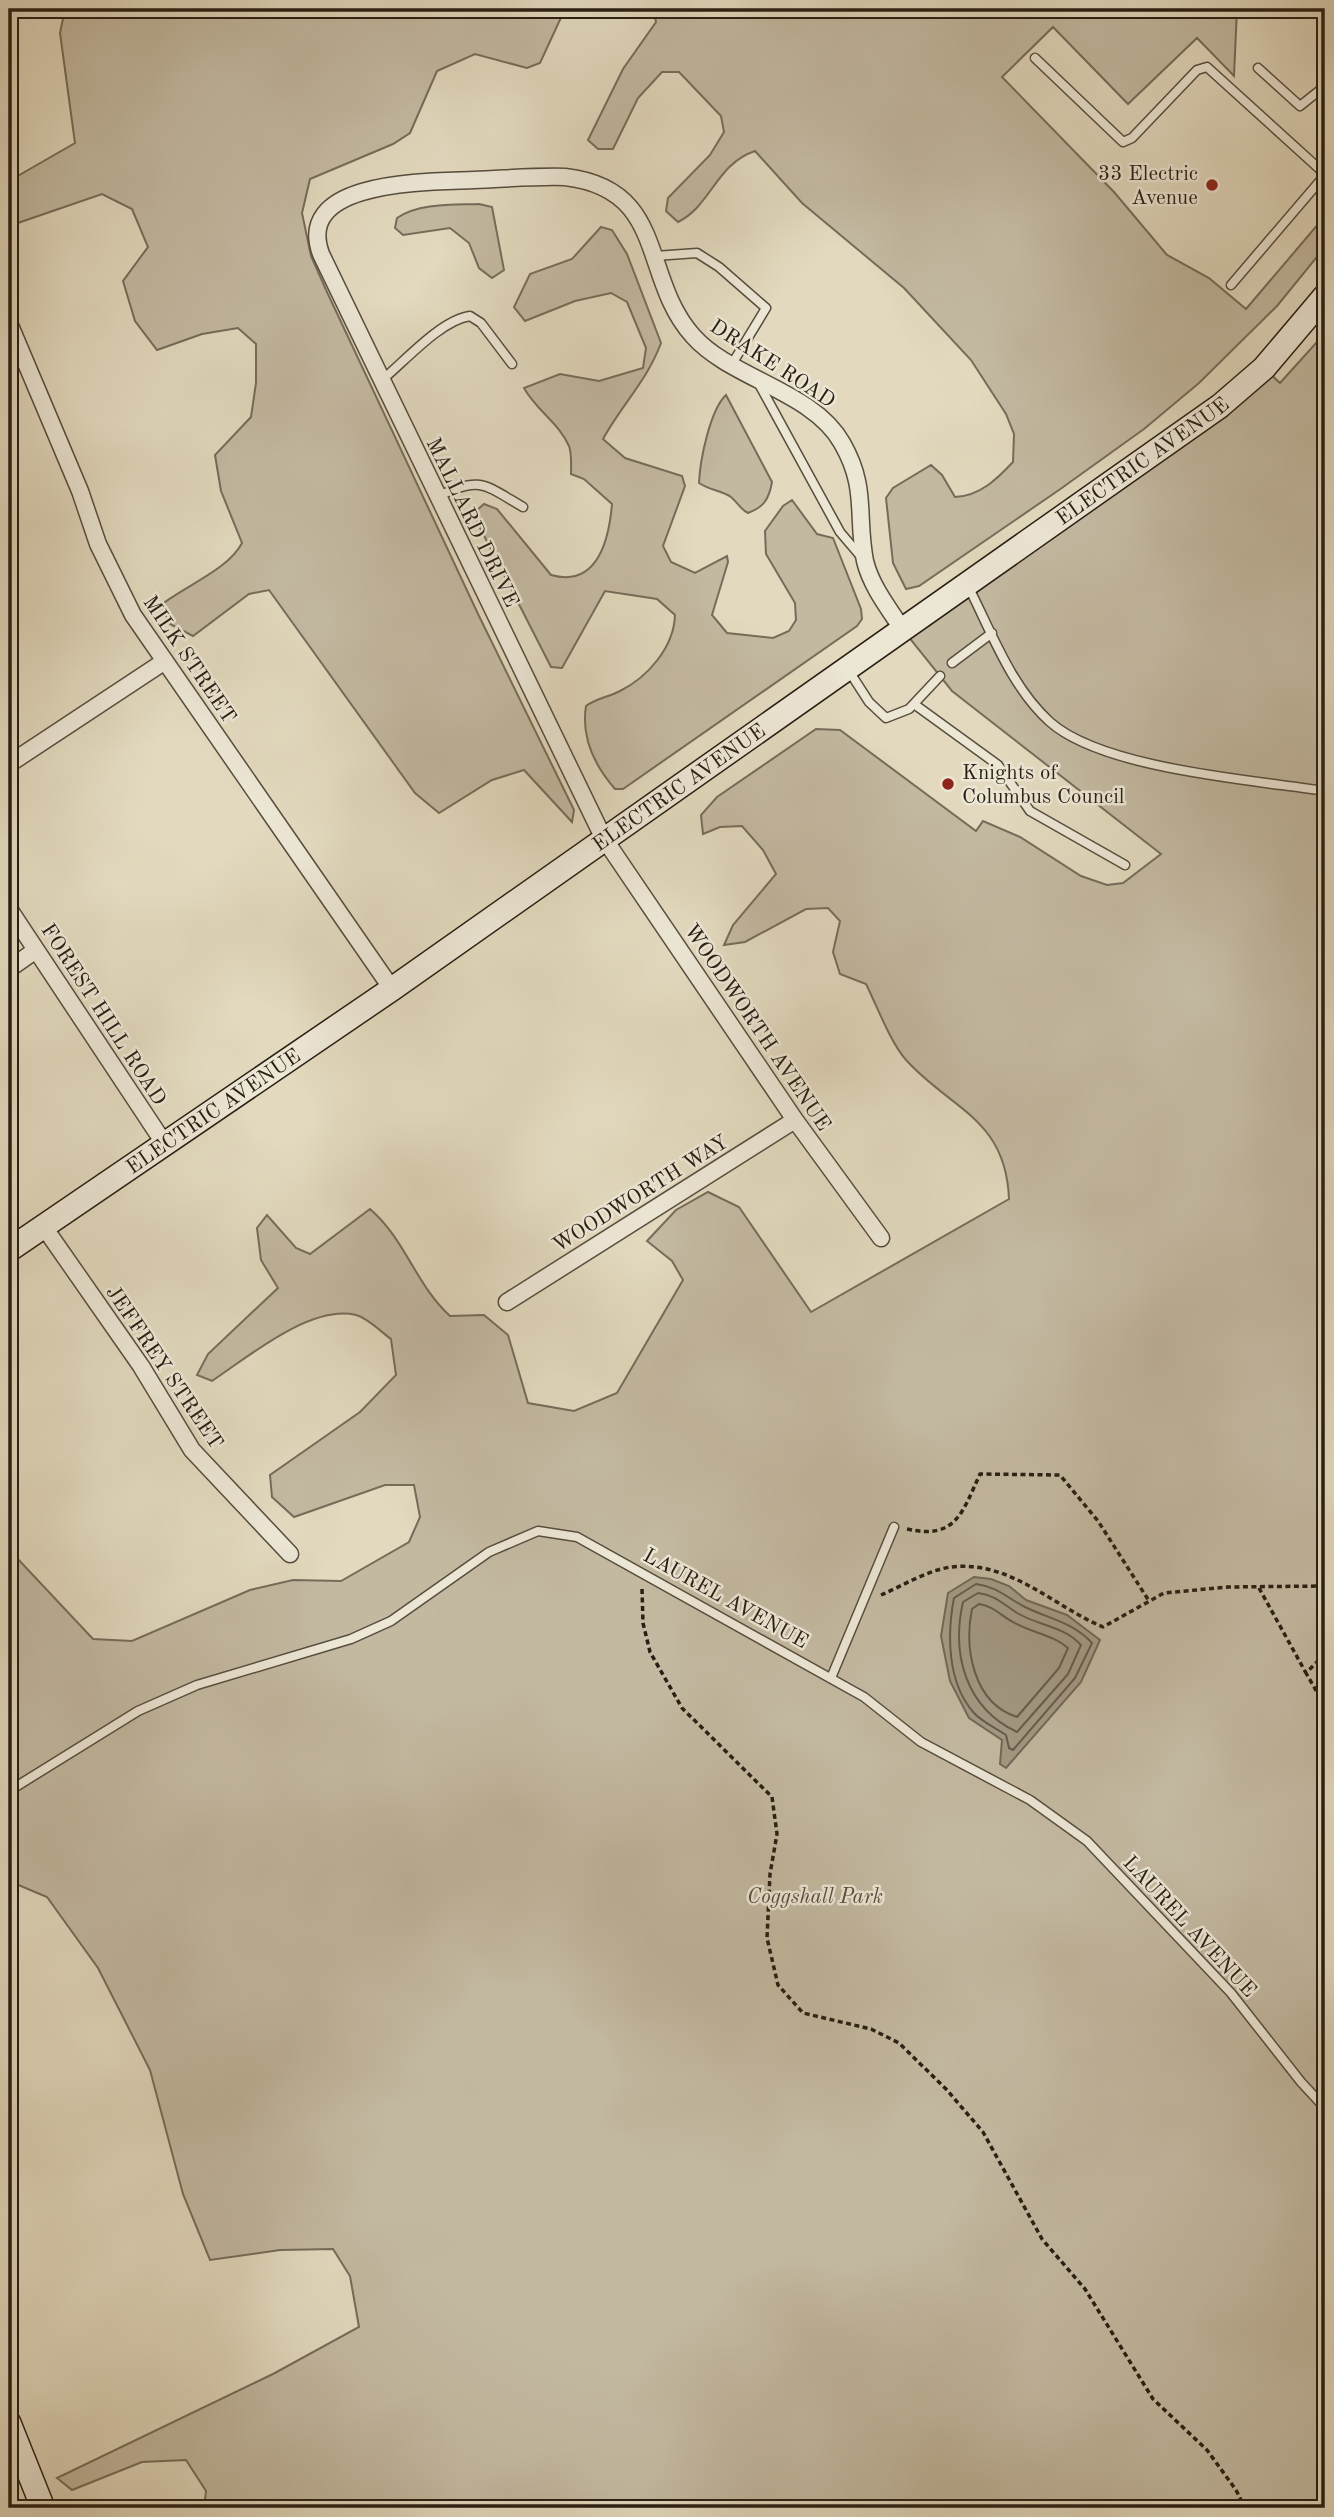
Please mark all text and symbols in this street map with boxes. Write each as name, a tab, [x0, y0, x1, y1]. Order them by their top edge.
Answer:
place label: 33 Electric Avenue	[1098, 164, 1198, 209]
marker: 33 Electric Avenue	[1204, 177, 1220, 193]
street label: DRAKE ROAD	[706, 316, 839, 412]
street label: ELECTRIC AVENUE	[1053, 394, 1234, 530]
street label: MALLARD DRIVE	[422, 435, 522, 611]
street label: MILK STREET	[138, 592, 239, 727]
street label: ELECTRIC AVENUE	[589, 721, 770, 856]
place label: Knights of Columbus Council	[962, 763, 1125, 808]
marker: Knights of Columbus Council	[940, 776, 956, 792]
street label: FOREST HILL ROAD	[36, 920, 169, 1109]
street label: WOODWORTH AVENUE	[680, 921, 834, 1135]
street label: ELECTRIC AVENUE	[123, 1046, 305, 1179]
street label: WOODWORTH WAY	[549, 1132, 732, 1257]
street label: JEFFREY STREET	[101, 1282, 226, 1453]
street label: LAUREL AVENUE	[639, 1545, 811, 1653]
street label: LAUREL AVENUE	[1118, 1852, 1260, 2002]
park label: Coggshall Park	[747, 1887, 883, 1908]

